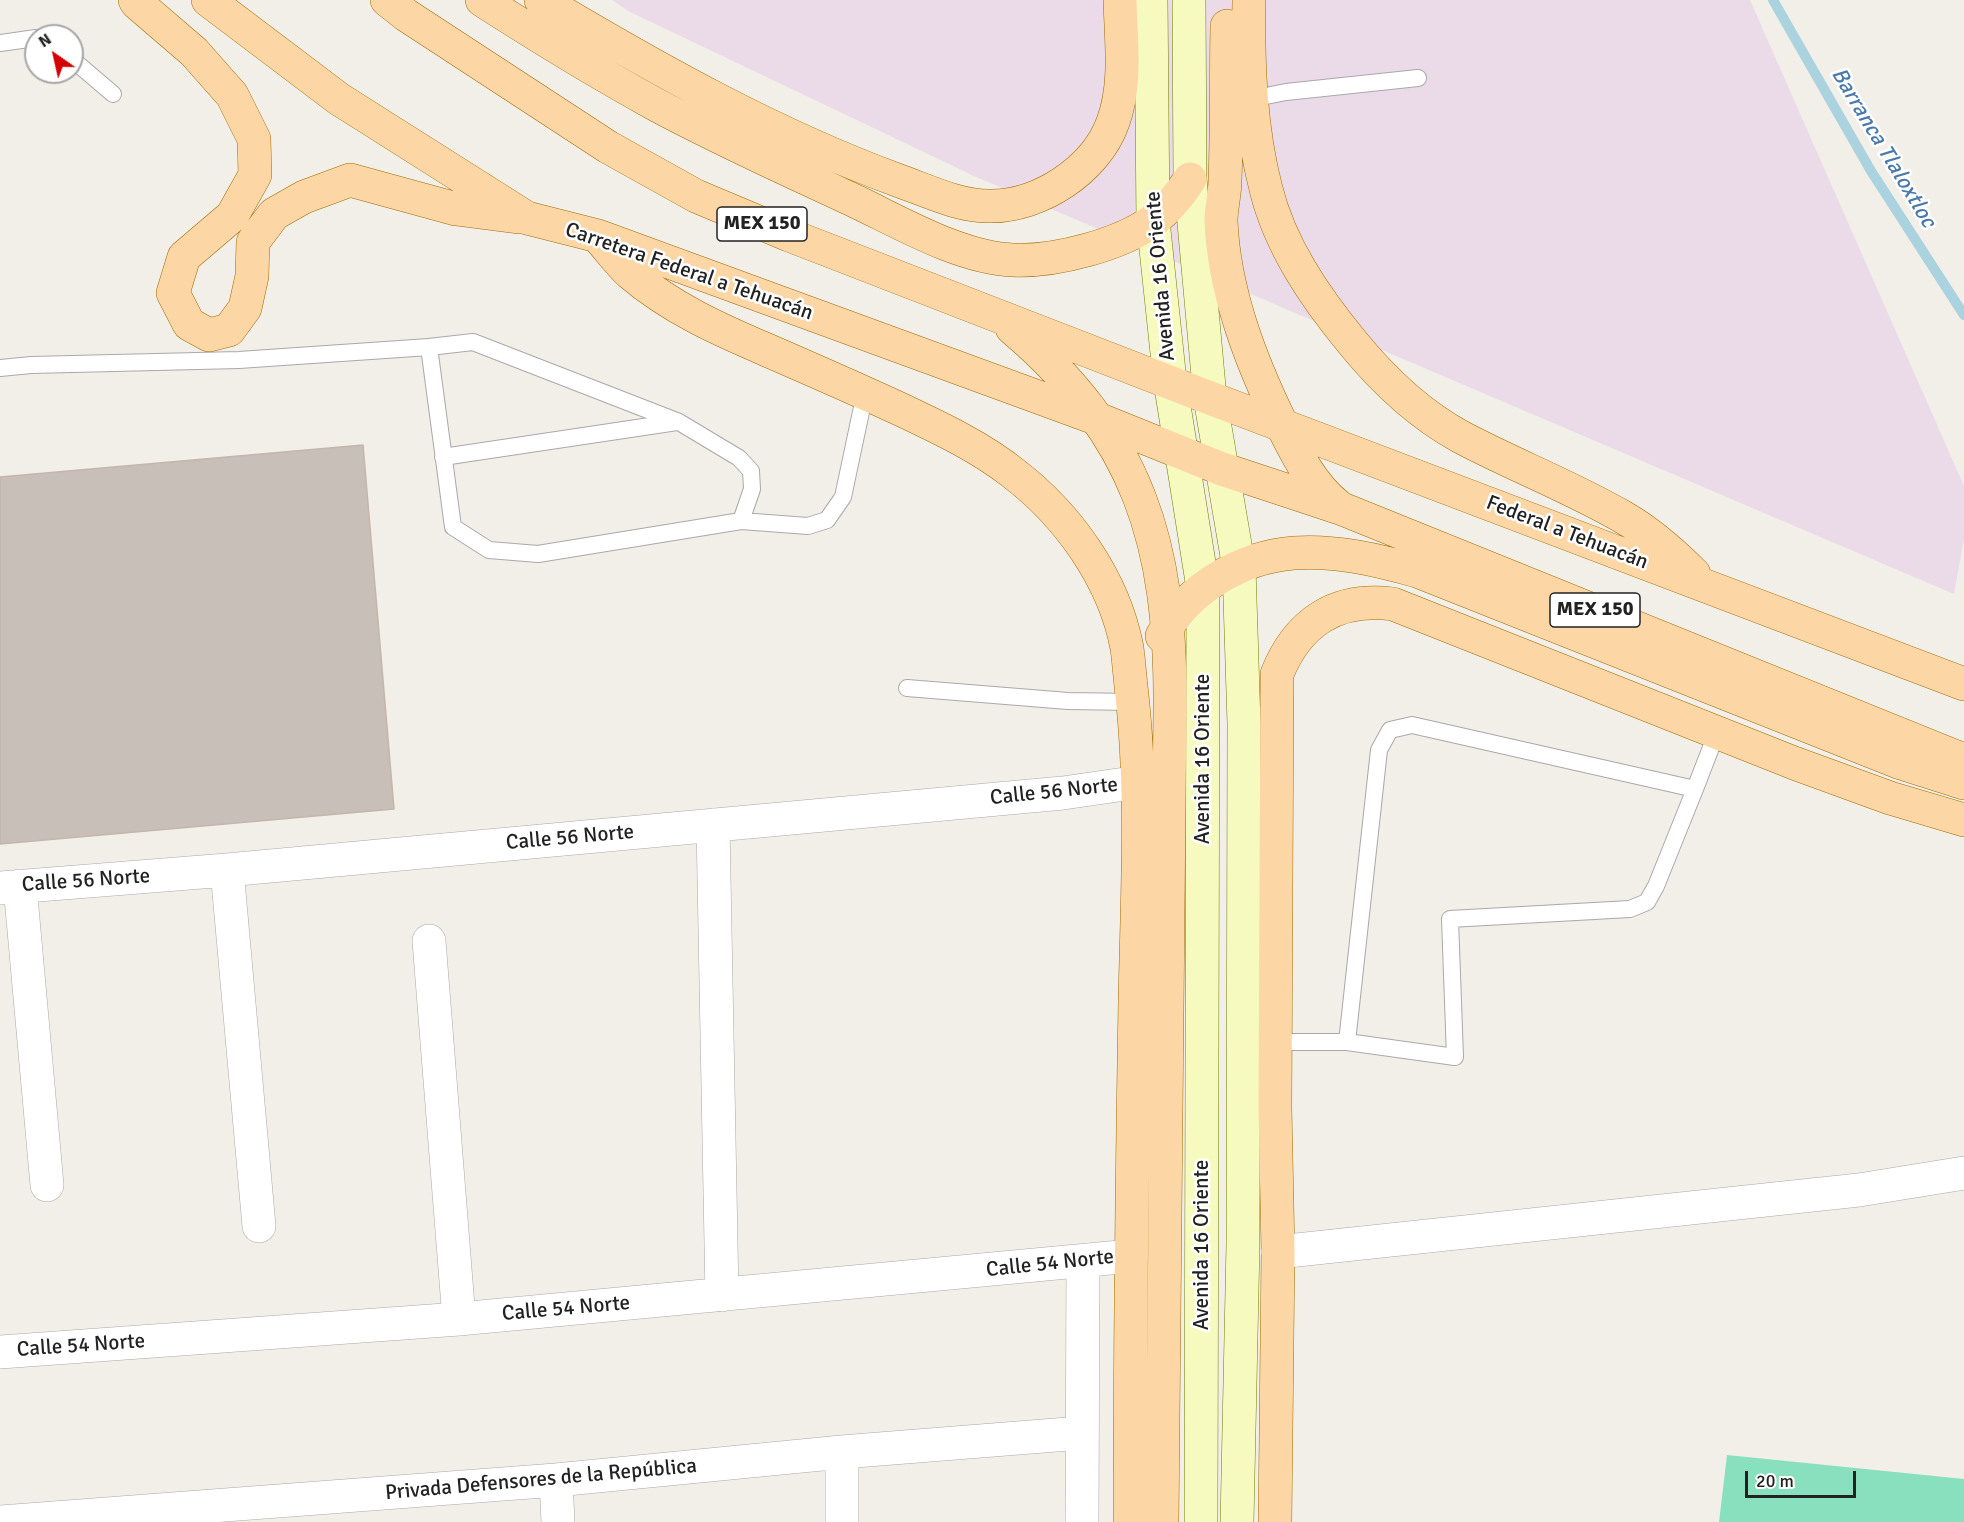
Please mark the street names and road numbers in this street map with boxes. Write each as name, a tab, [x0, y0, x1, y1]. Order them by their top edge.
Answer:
street label: Avenida 16 Oriente	[1141, 190, 1181, 362]
road number: MEX 150	[717, 207, 807, 241]
street label: Carretera Federal a Tehuacán	[562, 218, 816, 326]
street label: Federal a Tehuacán	[1482, 491, 1652, 575]
road number: MEX 150	[1550, 593, 1640, 627]
street label: Avenida 16 Oriente	[1190, 674, 1216, 844]
street label: Calle 56 Norte	[989, 773, 1119, 811]
street label: Calle 56 Norte	[505, 820, 635, 856]
street label: Calle 56 Norte	[21, 864, 151, 898]
street label: Avenida 16 Oriente	[1189, 1160, 1215, 1330]
street label: Calle 54 Norte	[985, 1245, 1115, 1283]
street label: Calle 54 Norte	[501, 1291, 631, 1327]
street label: Calle 54 Norte	[16, 1329, 146, 1363]
street label: Privada Defensores de la República	[384, 1454, 698, 1506]

